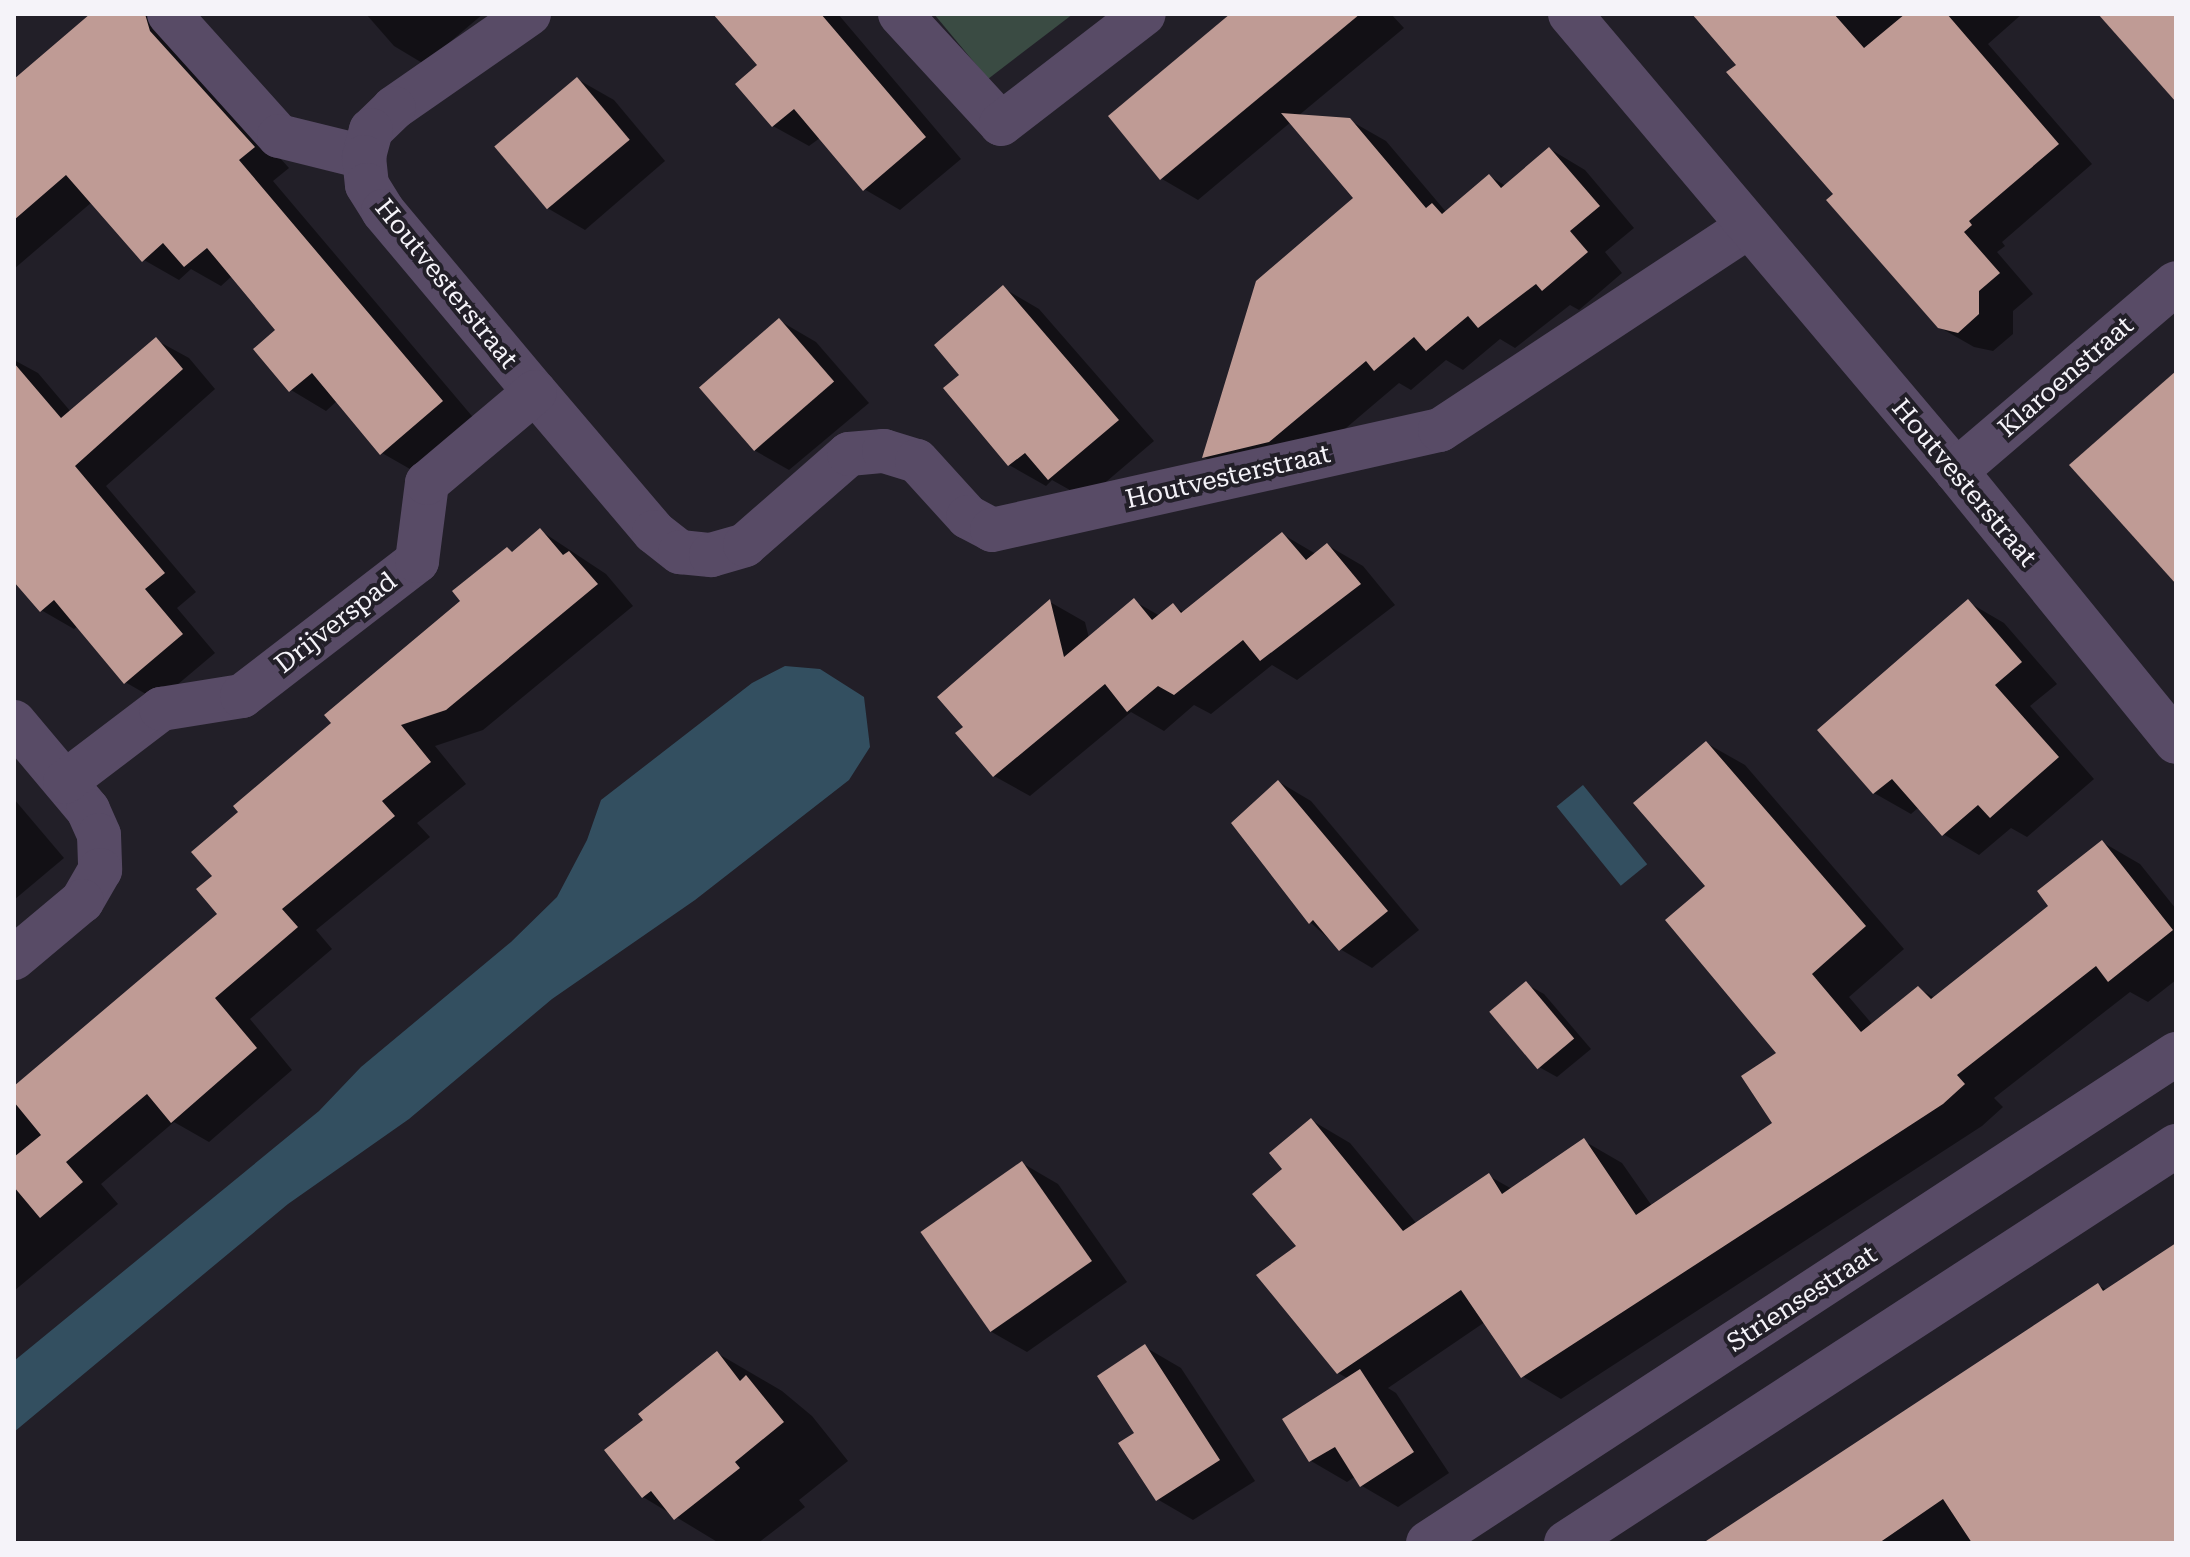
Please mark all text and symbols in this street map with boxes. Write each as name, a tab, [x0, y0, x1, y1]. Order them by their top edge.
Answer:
street label: Houtvesterstraat	[368, 193, 524, 375]
street label: Klaroenstraat	[1992, 310, 2140, 444]
street label: Houtvesterstraat	[1885, 393, 2043, 573]
street label: Houtvesterstraat	[1123, 438, 1333, 516]
street label: Drijverspad	[269, 566, 403, 680]
street label: Striensestraat	[1721, 1239, 1883, 1359]

